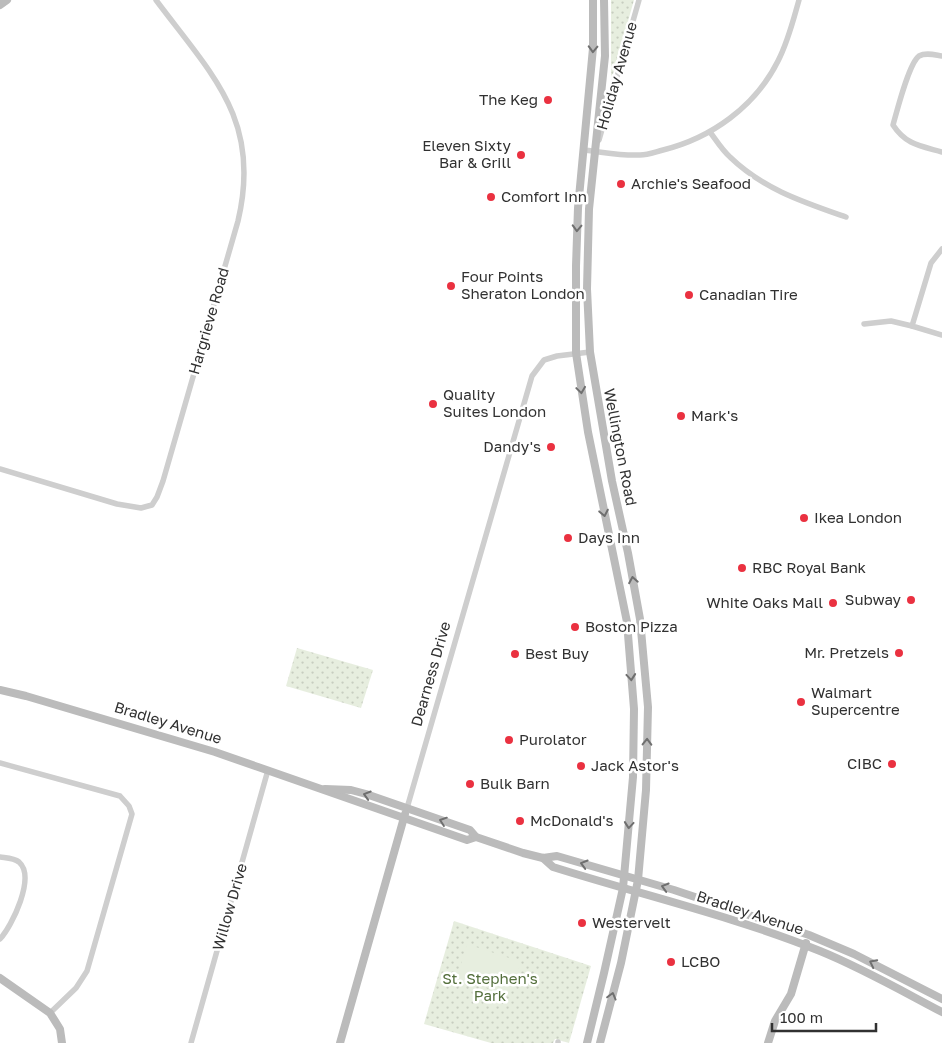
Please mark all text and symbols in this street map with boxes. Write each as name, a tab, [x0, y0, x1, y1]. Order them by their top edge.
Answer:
street label: Holiday Avenue	[592, 19, 640, 132]
one-way arrow	[588, 45, 598, 53]
place label: The Keg	[479, 90, 538, 108]
marker: The Keg	[542, 94, 554, 106]
place label: Eleven Sixty Bar & Grill	[422, 136, 512, 171]
marker: Eleven Sixty Bar & Grill	[515, 149, 527, 161]
place label: Archie's Seafood	[631, 174, 751, 192]
marker: Archie's Seafood	[615, 178, 627, 190]
place label: Comfort Inn	[501, 187, 587, 205]
marker: Comfort Inn	[485, 191, 497, 203]
one-way arrow	[572, 224, 582, 232]
street label: Hargrieve Road	[184, 265, 232, 376]
place label: Four Points Sheraton London	[461, 267, 585, 302]
marker: Four Points Sheraton London	[445, 280, 457, 292]
place label: Canadian Tire	[699, 285, 798, 303]
marker: Canadian Tire	[683, 289, 695, 301]
place label: Quality Suites London	[443, 385, 546, 420]
one-way arrow	[575, 386, 586, 394]
street label: Wellington Road	[601, 387, 641, 507]
marker: Quality Suites London	[427, 398, 439, 410]
place label: Mark's	[691, 406, 738, 424]
marker: Mark's	[675, 410, 687, 422]
place label: Dandy's	[483, 437, 541, 455]
marker: Dandy's	[545, 441, 557, 453]
one-way arrow	[598, 508, 609, 517]
place label: Ikea London	[814, 508, 902, 526]
marker: Ikea London	[798, 512, 810, 524]
place label: Days Inn	[578, 528, 640, 546]
marker: Days Inn	[562, 532, 574, 544]
place label: RBC Royal Bank	[752, 558, 867, 576]
marker: RBC Royal Bank	[736, 562, 748, 574]
one-way arrow	[629, 576, 639, 585]
place label: Subway	[845, 590, 902, 608]
place label: White Oaks Mall	[706, 593, 823, 611]
marker: Subway	[905, 594, 917, 606]
marker: White Oaks Mall	[827, 597, 839, 609]
place label: Boston Pizza	[585, 617, 678, 635]
street label: Dearness Drive	[406, 619, 454, 728]
marker: Boston Pizza	[569, 621, 581, 633]
place label: Mr. Pretzels	[804, 643, 889, 661]
place label: Best Buy	[525, 644, 590, 662]
marker: Mr. Pretzels	[893, 647, 905, 659]
marker: Best Buy	[509, 648, 521, 660]
one-way arrow	[625, 673, 636, 681]
place label: Walmart Supercentre	[811, 683, 900, 718]
marker: Walmart Supercentre	[795, 696, 807, 708]
street label: Bradley Avenue	[112, 697, 225, 747]
place label: Purolator	[519, 730, 587, 748]
marker: Purolator	[503, 734, 515, 746]
one-way arrow	[642, 737, 652, 745]
place label: CIBC	[847, 754, 882, 772]
place label: Jack Astor's	[591, 756, 679, 774]
marker: CIBC	[886, 758, 898, 770]
marker: Jack Astor's	[575, 760, 587, 772]
place label: Bulk Barn	[480, 774, 550, 792]
marker: Bulk Barn	[464, 778, 476, 790]
one-way arrow	[363, 790, 372, 800]
place label: McDonald's	[530, 811, 613, 829]
marker: McDonald's	[514, 815, 526, 827]
one-way arrow	[440, 816, 448, 826]
one-way arrow	[624, 822, 635, 830]
one-way arrow	[580, 860, 588, 870]
street label: Willow Drive	[208, 861, 250, 952]
one-way arrow	[661, 883, 669, 893]
street label: Bradley Avenue	[694, 886, 806, 938]
place label: Westervelt	[592, 913, 671, 931]
marker: Westervelt	[576, 917, 588, 929]
place label: LCBO	[681, 952, 720, 970]
marker: LCBO	[665, 956, 677, 968]
one-way arrow	[869, 959, 878, 969]
park label: St. Stephen's Park	[442, 969, 538, 1004]
one-way arrow	[606, 991, 617, 1000]
scale bar	[772, 1000, 876, 1032]
text: 100 m	[780, 1008, 823, 1026]

